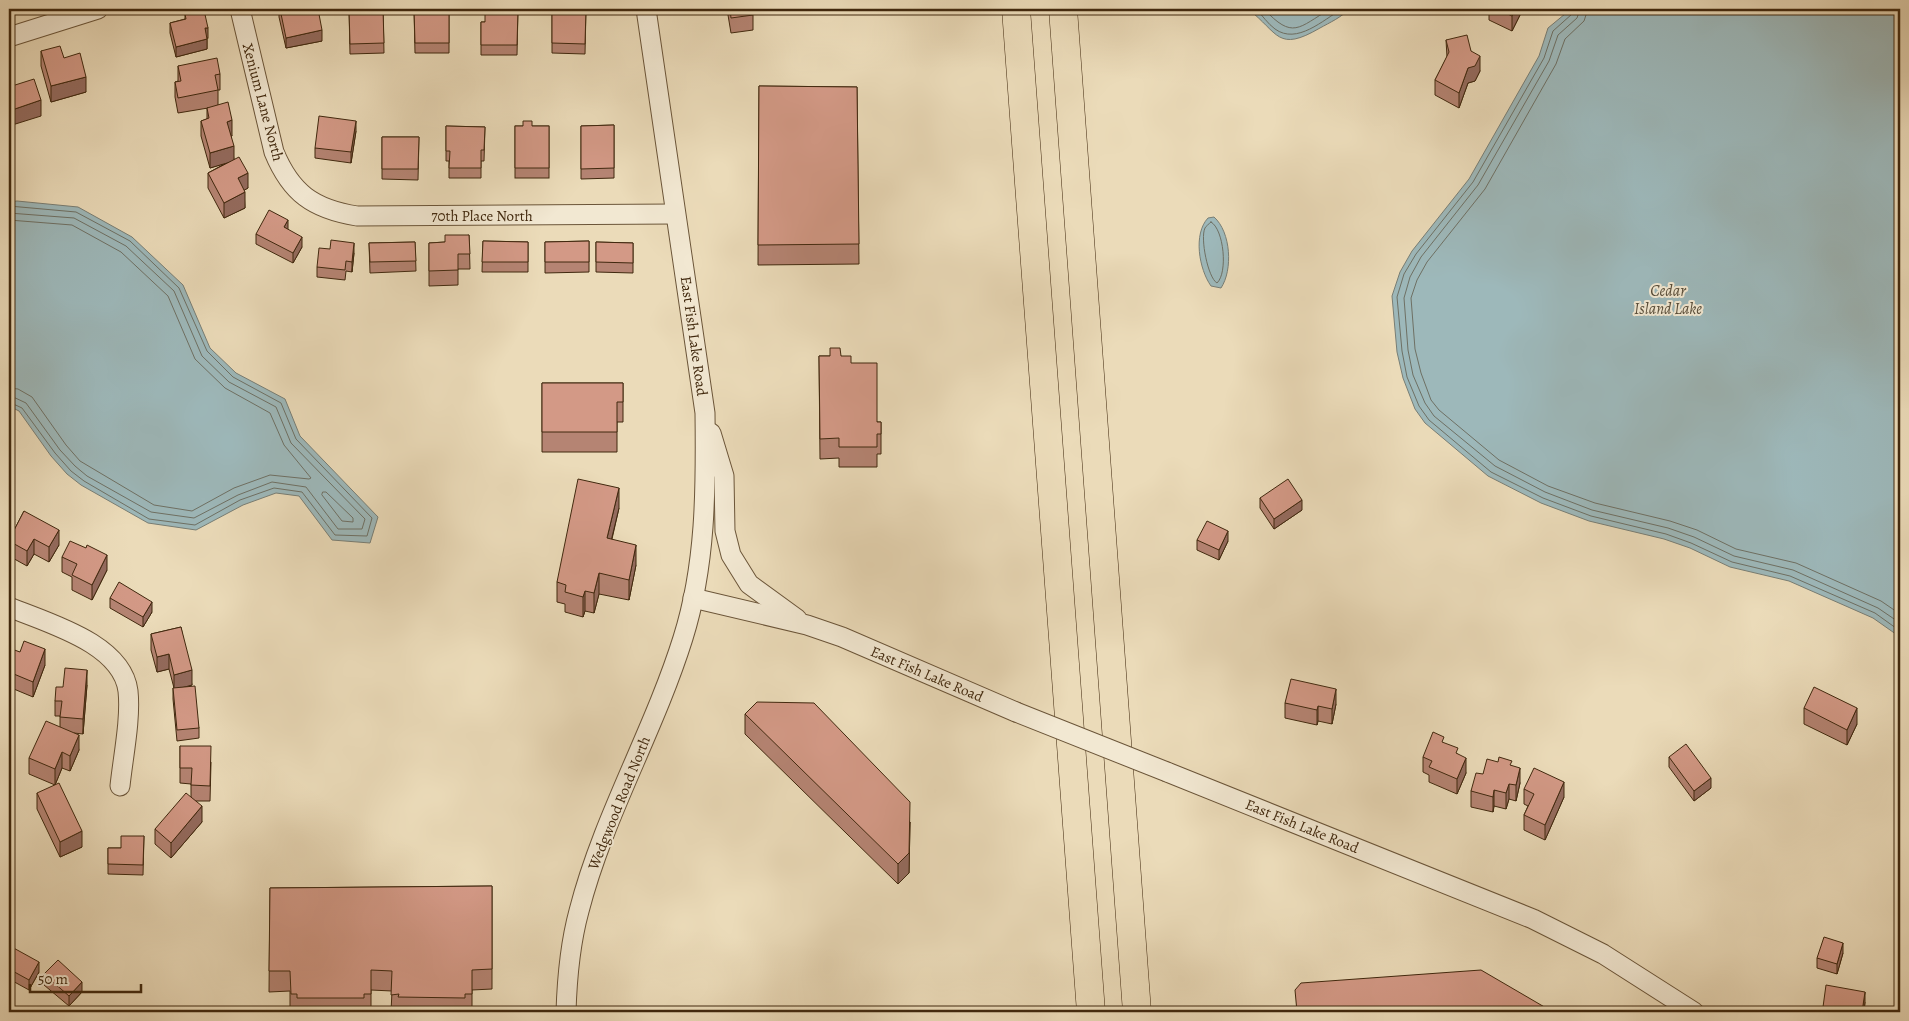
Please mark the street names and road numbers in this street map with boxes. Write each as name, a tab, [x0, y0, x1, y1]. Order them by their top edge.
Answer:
street label: Xenium Lane North	[238, 41, 288, 163]
street label: 70th Place North	[431, 206, 533, 226]
street label: East Fish Lake Road	[676, 275, 712, 398]
street label: East Fish Lake Road	[867, 641, 987, 707]
street label: Wedgwood Road North	[583, 733, 655, 874]
street label: East Fish Lake Road	[1242, 794, 1363, 858]

